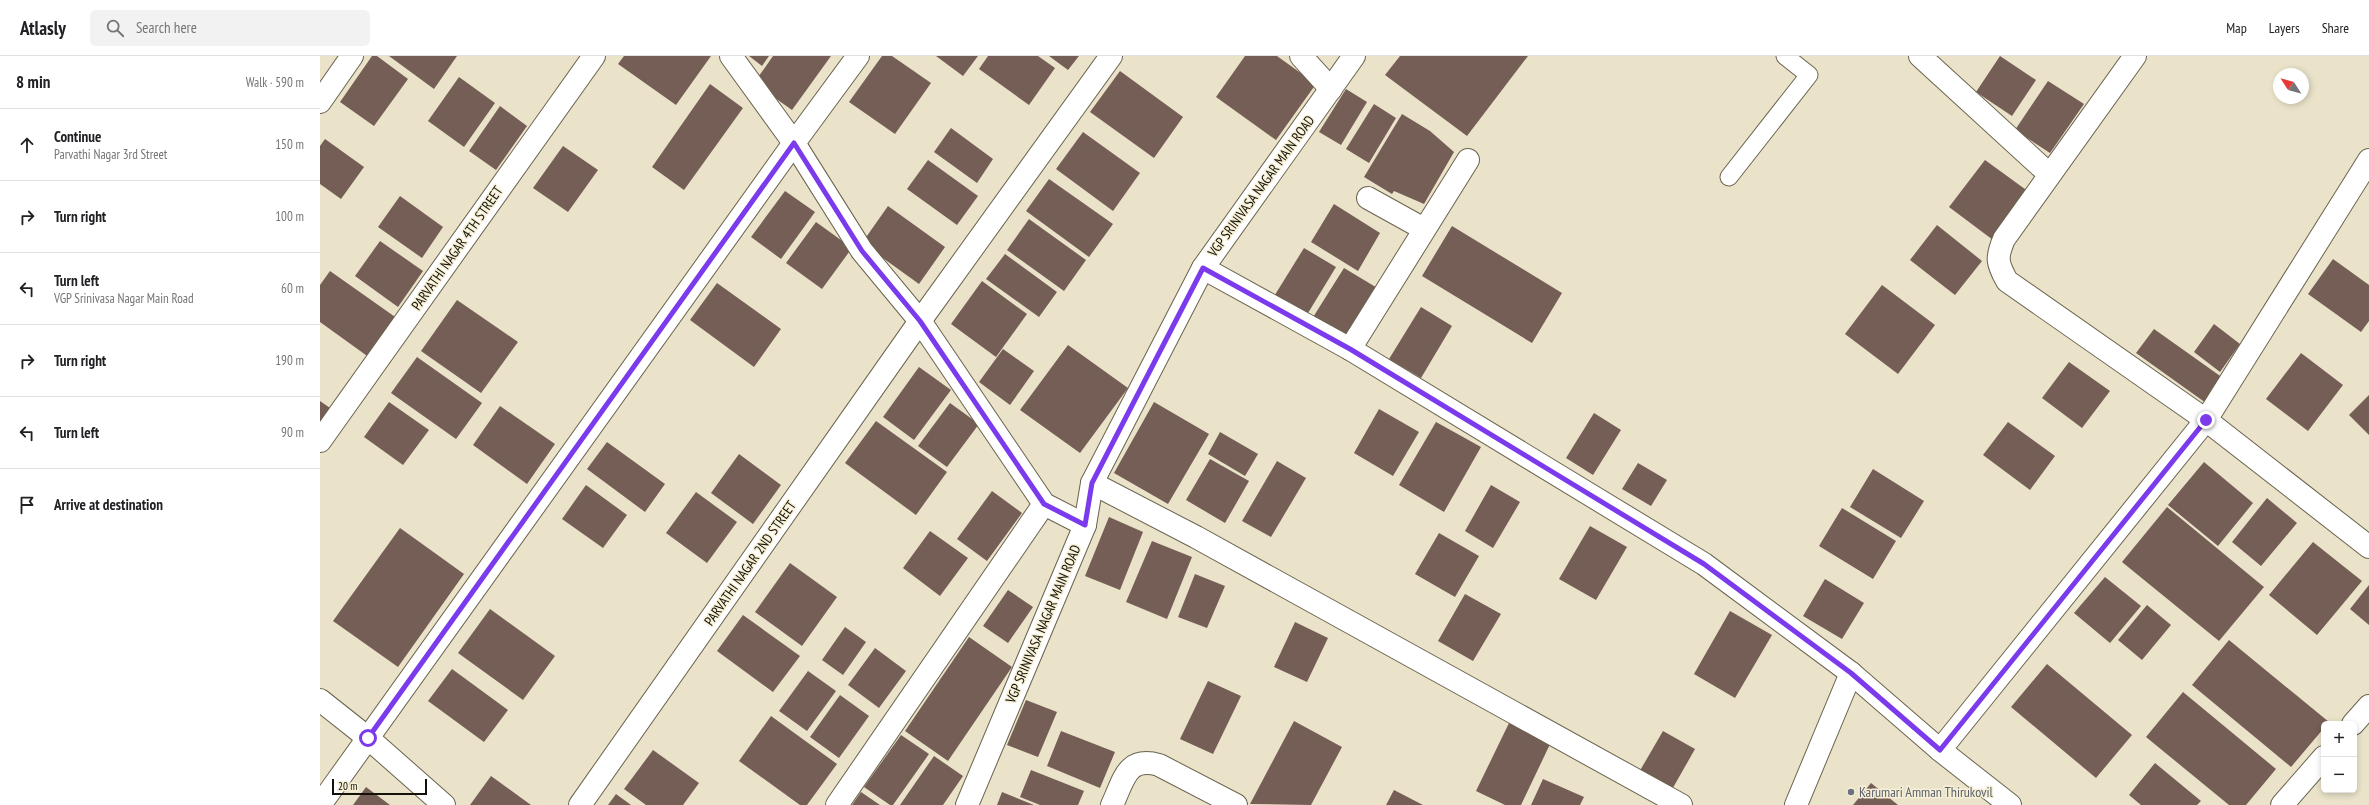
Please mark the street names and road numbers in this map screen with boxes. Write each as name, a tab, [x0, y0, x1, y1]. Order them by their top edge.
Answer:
street label: VGP SRINIVASA NAGAR MAIN ROAD	[1203, 112, 1318, 261]
street label: PARVATHI NAGAR 4TH STREET	[407, 182, 507, 314]
street label: PARVATHI NAGAR 2ND STREET	[700, 496, 800, 629]
street label: VGP SRINIVASA NAGAR MAIN ROAD	[1001, 542, 1085, 707]

